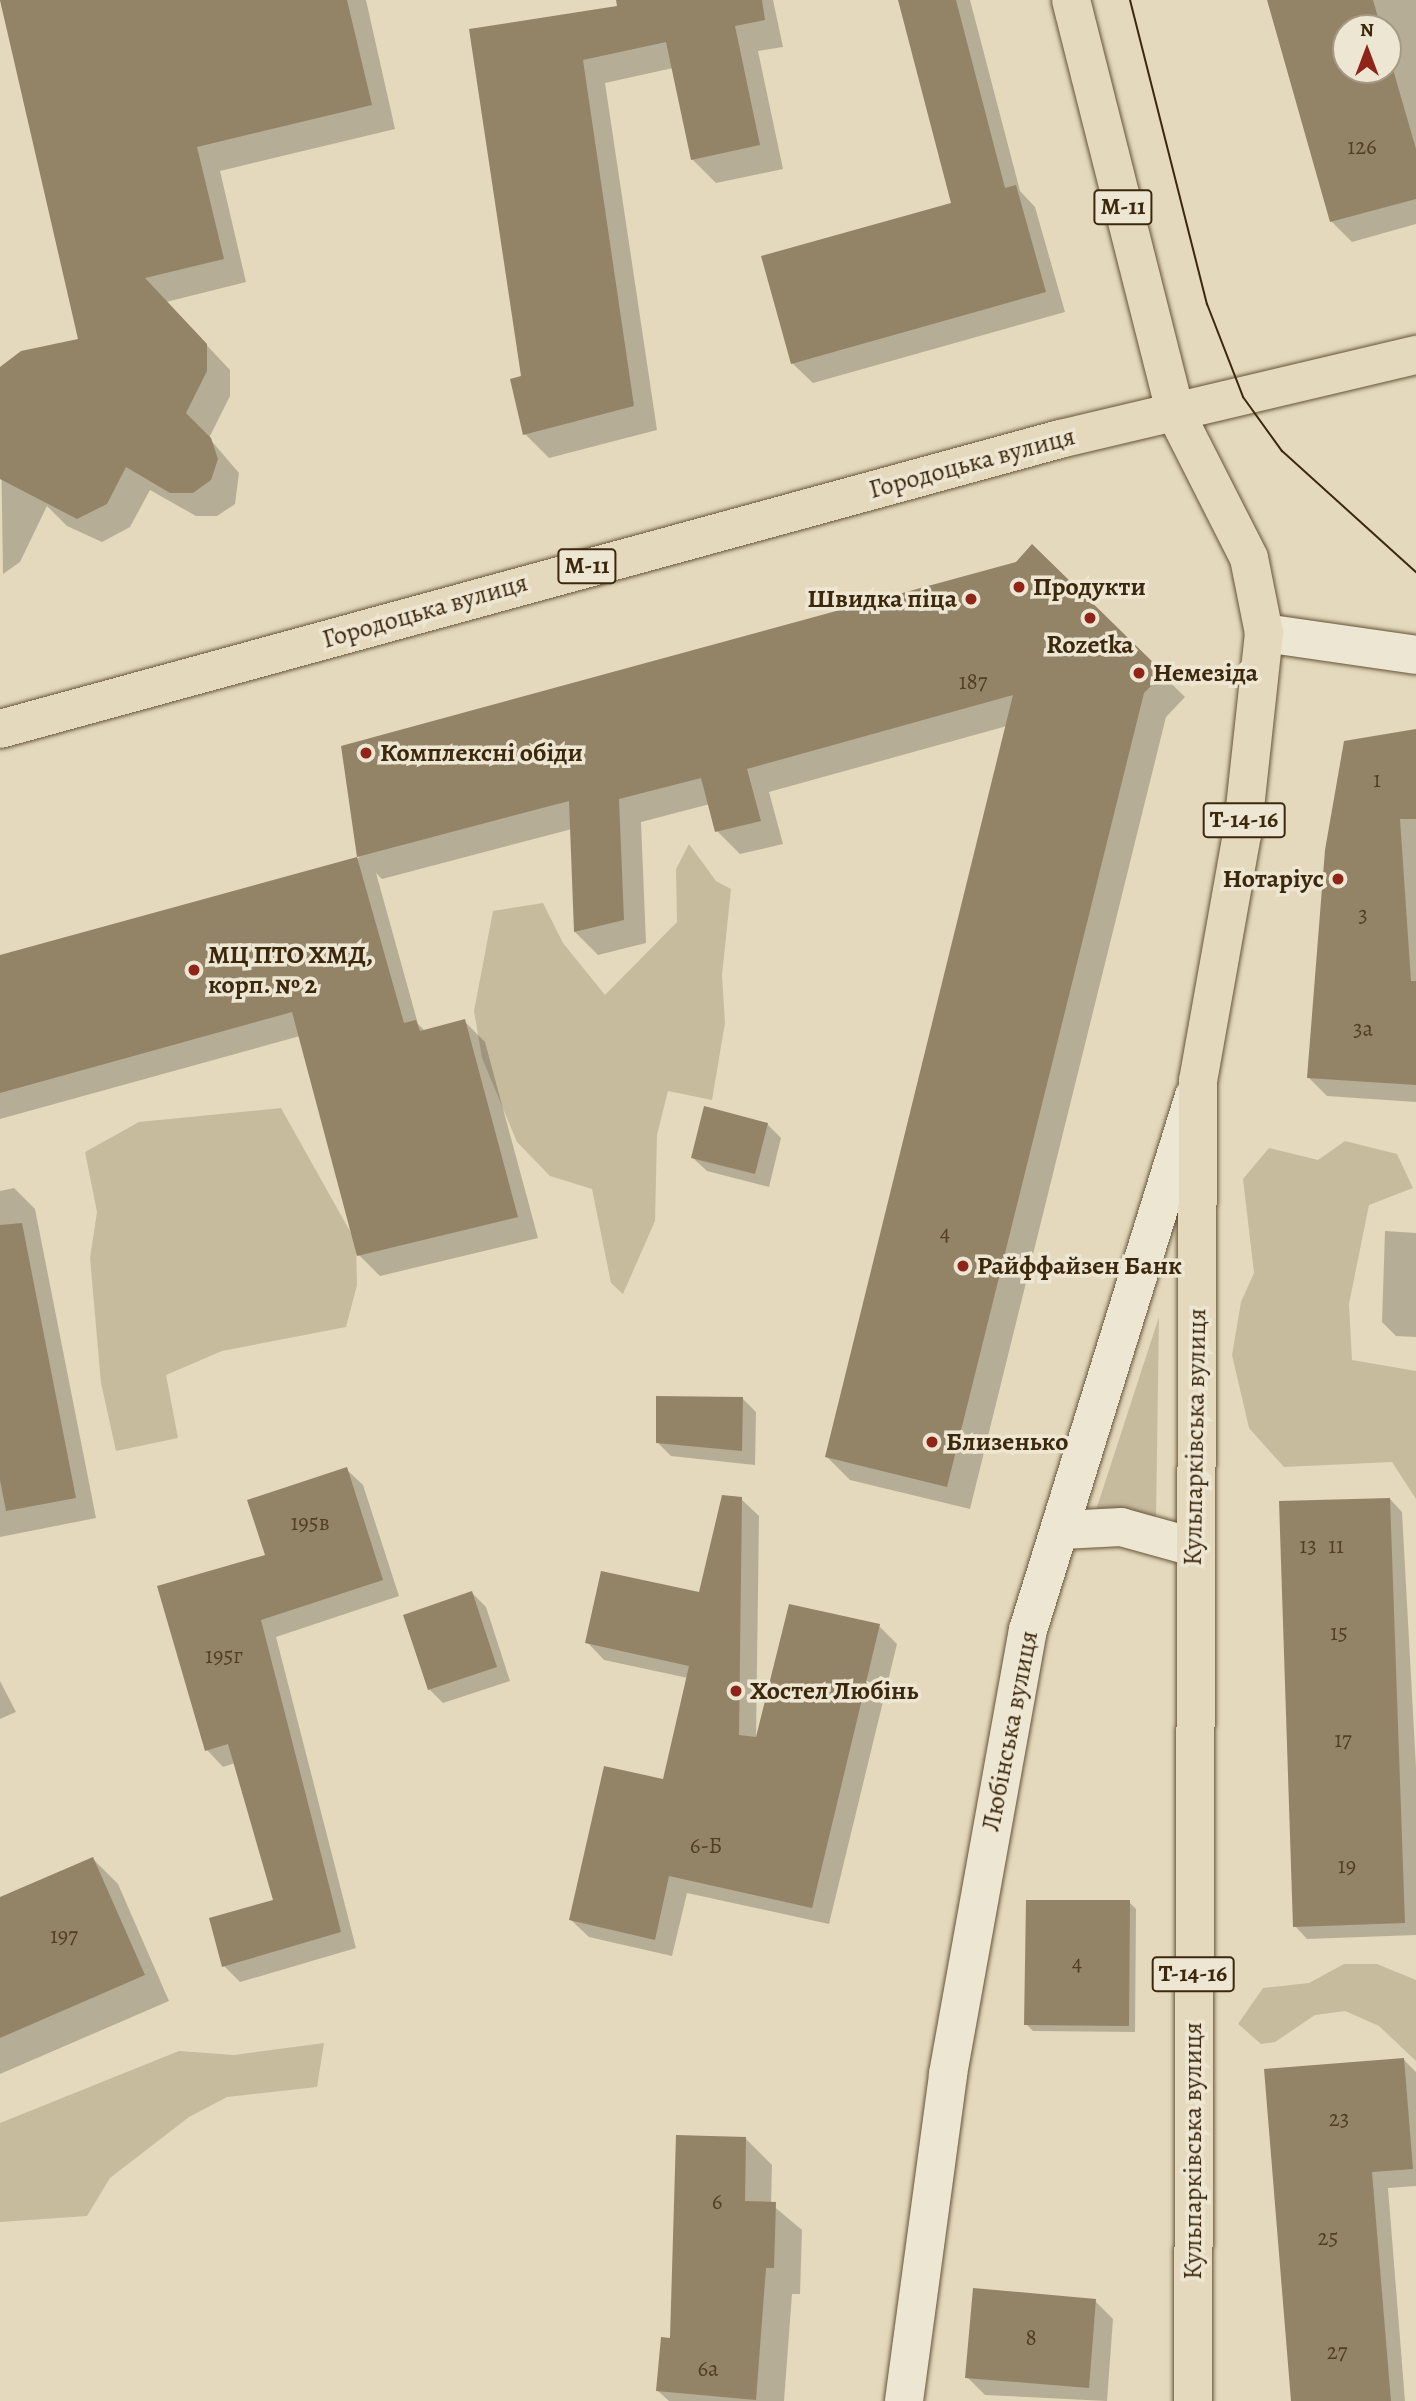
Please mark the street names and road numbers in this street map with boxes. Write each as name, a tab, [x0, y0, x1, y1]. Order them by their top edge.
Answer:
road number: М-11	[1093, 187, 1153, 228]
street label: Городоцька вулиця	[866, 420, 1078, 506]
road number: М-11	[557, 546, 617, 586]
street label: Городоцька вулиця	[319, 567, 531, 655]
road number: Т-14-16	[1202, 800, 1286, 840]
street label: Кульпарківська вулиця	[1177, 1308, 1213, 1566]
street label: Любінська вулиця	[975, 1628, 1045, 1834]
road number: Т-14-16	[1151, 1954, 1235, 1994]
street label: Кульпарківська вулиця	[1177, 2022, 1209, 2280]

